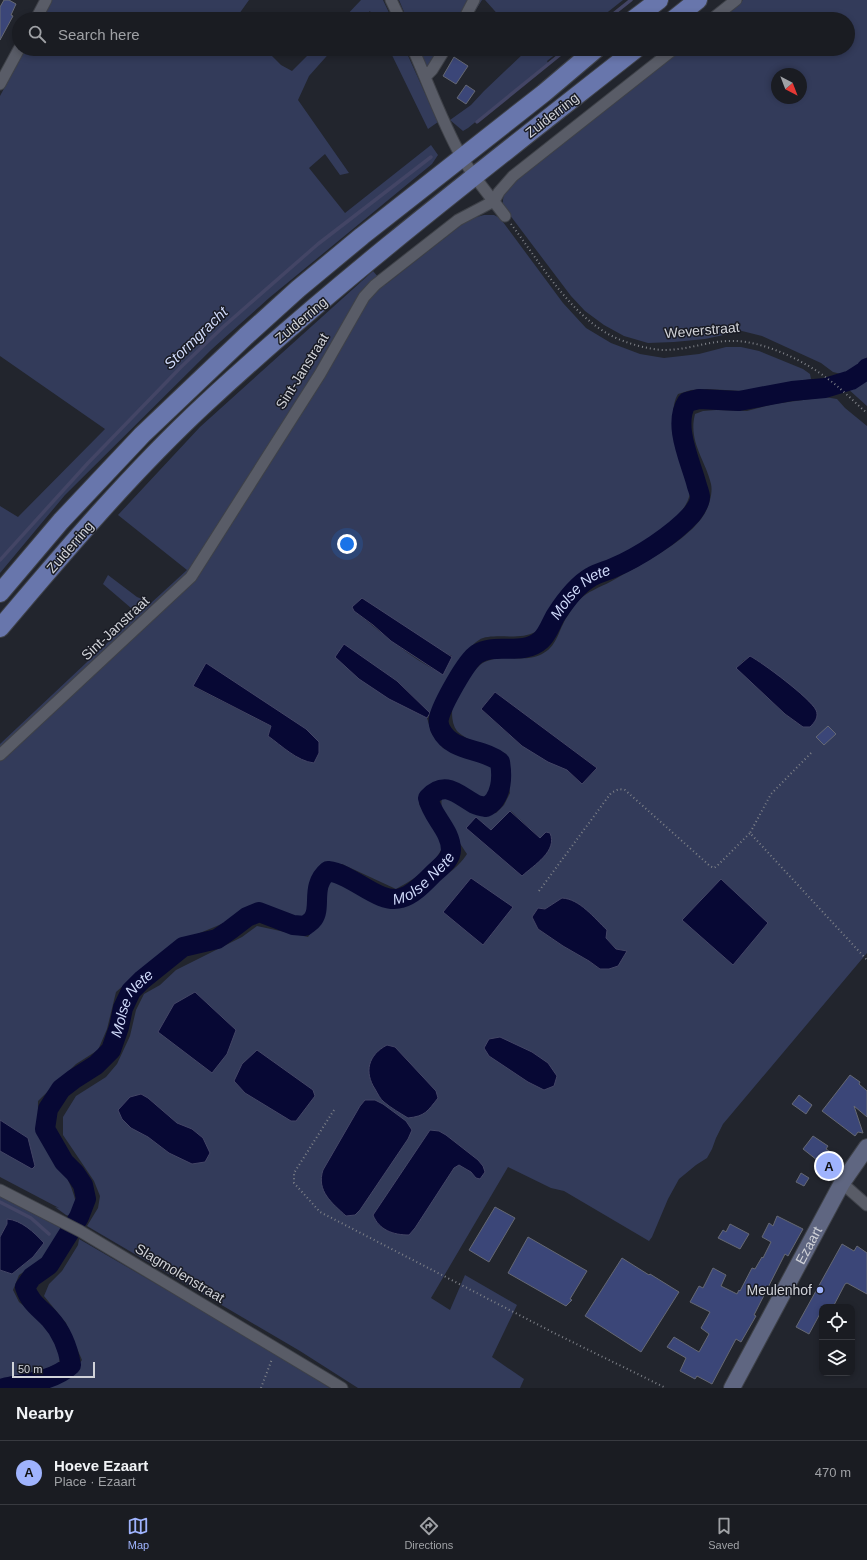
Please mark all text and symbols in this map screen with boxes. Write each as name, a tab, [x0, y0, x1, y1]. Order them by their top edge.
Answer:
search box	[12, 12, 855, 56]
icon: search	[26, 23, 48, 45]
text: Search here	[58, 26, 140, 43]
north arrow	[771, 68, 807, 104]
street label: Zuiderring	[522, 89, 582, 141]
street label: Zuiderring	[272, 294, 330, 346]
water label: Stormgracht	[160, 303, 232, 372]
street label: Weverstraat	[664, 319, 740, 341]
street label: Sint-Janstraat	[272, 330, 332, 412]
street label: Zuiderring	[43, 518, 97, 576]
your location	[337, 534, 357, 554]
water label: Molse Nete	[546, 561, 612, 622]
street label: Sint-Janstraat	[78, 593, 152, 663]
water label: Molse Nete	[391, 849, 458, 908]
water label: Molse Nete	[107, 966, 156, 1040]
pin: A	[816, 1151, 842, 1181]
street label: Ezaart	[792, 1224, 825, 1267]
street label: Slagmolenstraat	[133, 1240, 228, 1306]
place label: Meulenhof	[747, 1282, 812, 1298]
marker: Meulenhof	[815, 1285, 825, 1295]
map controls	[819, 1304, 855, 1376]
button: locate	[819, 1304, 855, 1340]
button: layers	[819, 1340, 855, 1376]
scale bar	[12, 1360, 95, 1379]
text: 50 m	[18, 1363, 42, 1375]
text: Nearby	[16, 1404, 74, 1423]
text: Hoeve Ezaart	[54, 1457, 148, 1474]
text: A	[24, 1465, 34, 1480]
text: 470 m	[815, 1465, 851, 1480]
text: Place · Ezaart	[54, 1474, 136, 1489]
tab: Map	[127, 1515, 149, 1551]
tab: Directions	[404, 1515, 453, 1551]
tab: Saved	[708, 1515, 739, 1551]

